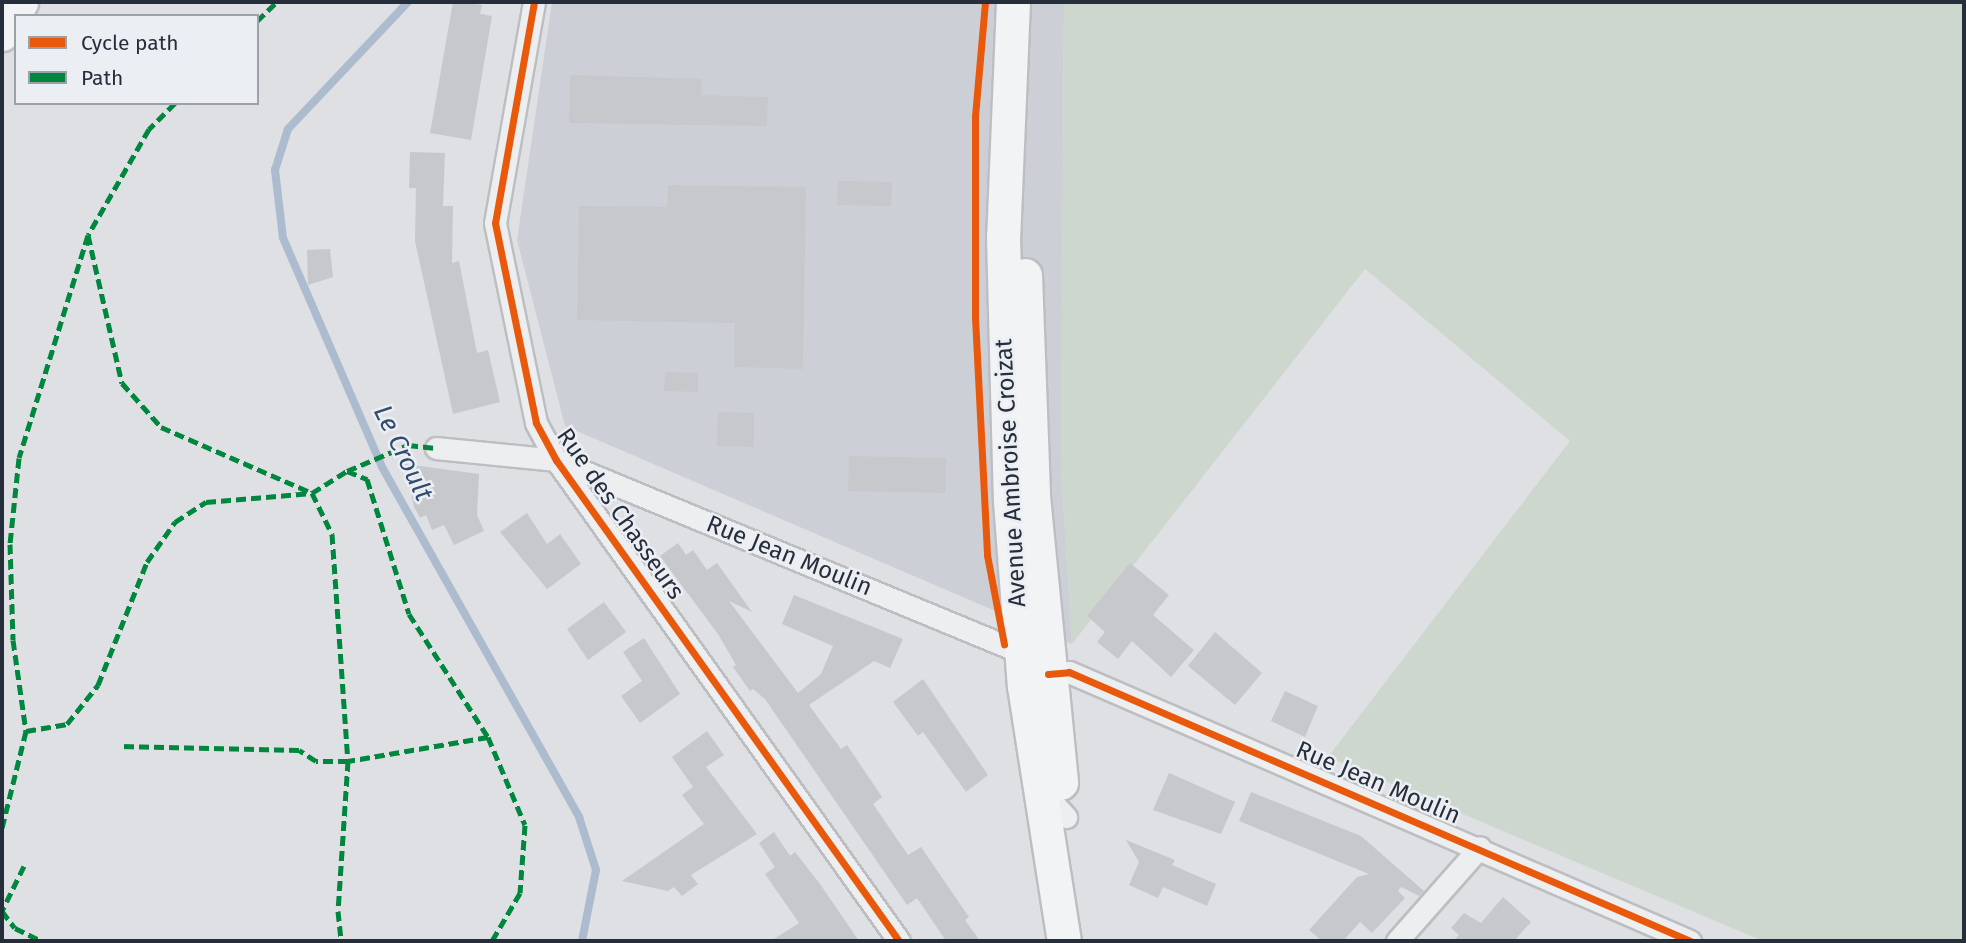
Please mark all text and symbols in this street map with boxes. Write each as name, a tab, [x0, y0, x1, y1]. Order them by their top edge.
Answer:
legend	[14, 14, 259, 105]
text: Cycle path	[81, 30, 179, 56]
text: Path	[81, 65, 123, 91]
street label: Avenue Ambroise Croizat	[990, 338, 1032, 608]
water label: Le Croult	[367, 400, 439, 506]
street label: Rue des Chasseurs	[550, 423, 690, 605]
street label: Rue Jean Moulin	[702, 510, 876, 602]
street label: Rue Jean Moulin	[1291, 735, 1465, 831]

